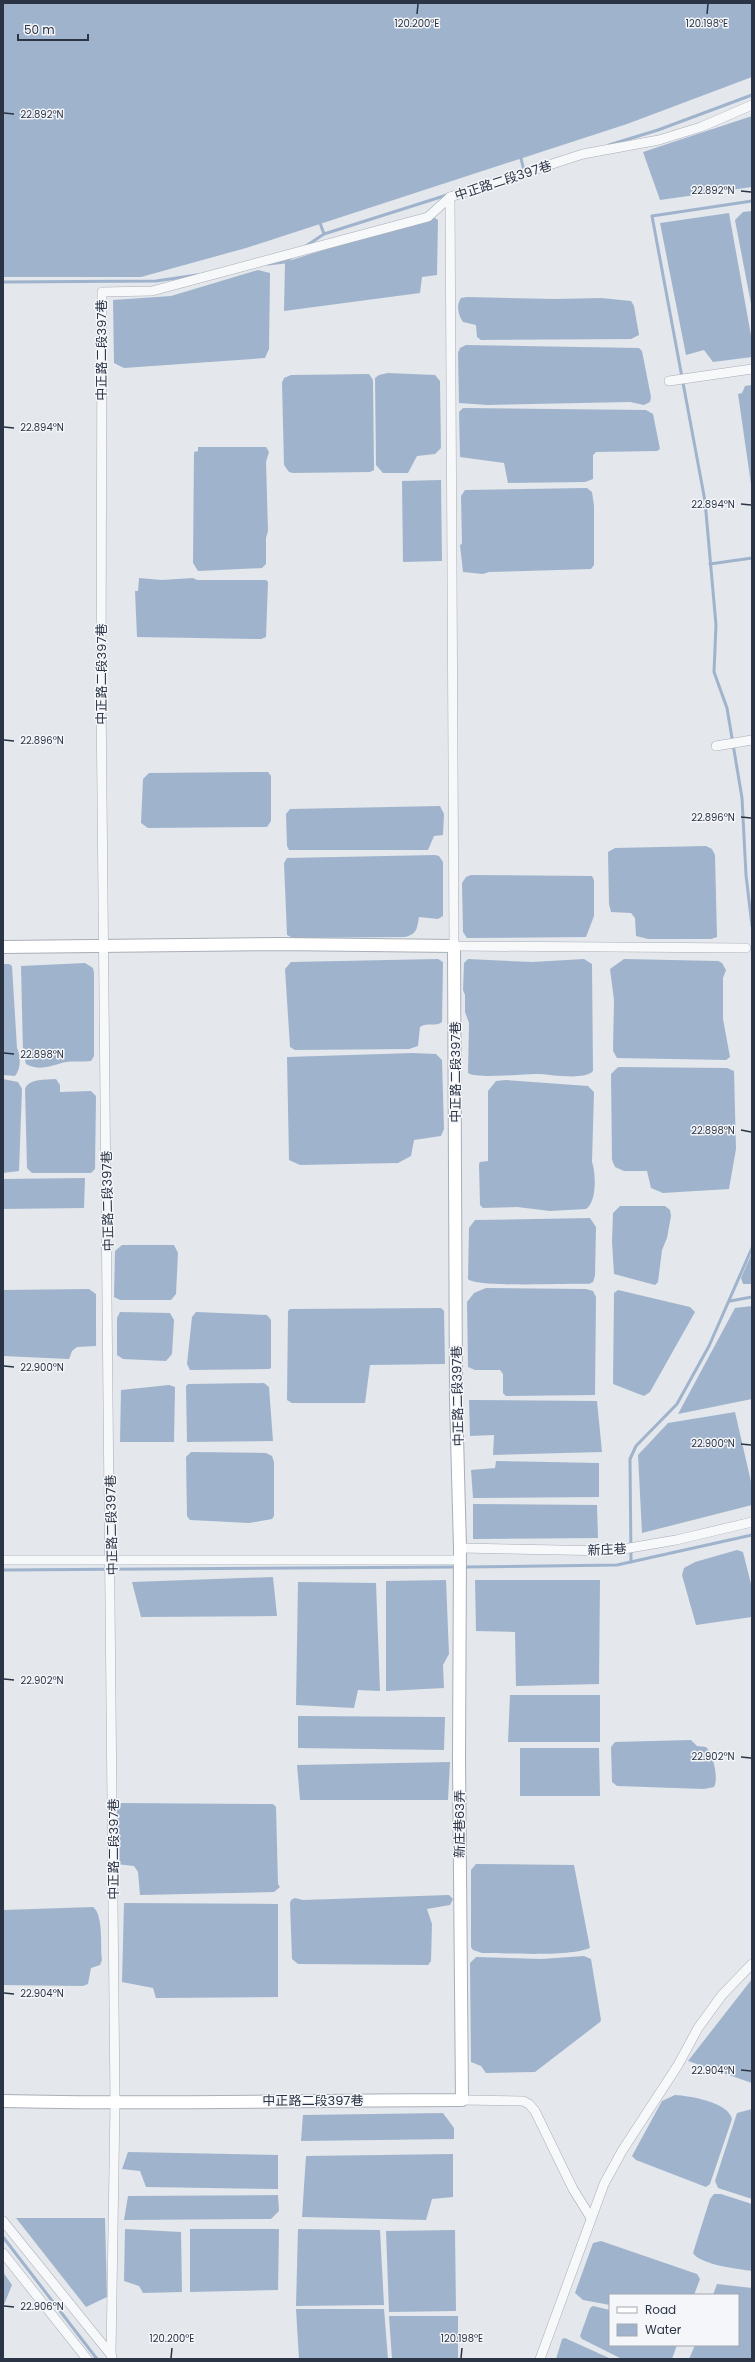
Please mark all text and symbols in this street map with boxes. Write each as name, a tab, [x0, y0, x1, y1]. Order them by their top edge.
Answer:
scale bar	[18, 16, 88, 42]
text: 120.200°E	[395, 16, 439, 31]
text: 120.198°E	[686, 16, 728, 31]
text: 50 m	[24, 21, 55, 38]
text: 22.892°N	[20, 107, 64, 122]
street label: 中正路二段397巷	[452, 156, 554, 205]
text: 22.892°N	[691, 183, 735, 198]
street label: 中正路二段397巷	[92, 300, 111, 400]
text: 22.894°N	[20, 420, 64, 435]
text: 22.894°N	[691, 497, 735, 512]
street label: 中正路二段397巷	[92, 624, 111, 724]
text: 22.896°N	[20, 733, 64, 748]
text: 22.896°N	[691, 810, 735, 825]
street label: 中正路二段397巷	[446, 1022, 465, 1122]
text: 22.898°N	[20, 1047, 64, 1062]
text: 22.898°N	[691, 1123, 735, 1138]
street label: 中正路二段397巷	[97, 1150, 118, 1252]
street label: 中正路二段397巷	[447, 1345, 468, 1447]
text: 22.900°N	[20, 1360, 64, 1375]
text: 22.900°N	[691, 1436, 735, 1451]
street label: 中正路二段397巷	[101, 1474, 122, 1576]
street label: 新庄巷	[587, 1539, 627, 1560]
text: 22.902°N	[20, 1673, 64, 1688]
text: 22.902°N	[691, 1749, 735, 1764]
street label: 新庄巷63弄	[450, 1790, 469, 1858]
street label: 中正路二段397巷	[104, 1799, 123, 1899]
text: 22.904°N	[20, 1986, 64, 2001]
text: 22.904°N	[691, 2063, 735, 2078]
street label: 中正路二段397巷	[263, 2091, 363, 2110]
legend	[609, 2294, 739, 2346]
text: 22.906°N	[20, 2299, 64, 2314]
text: Road	[645, 2301, 676, 2318]
text: Water	[645, 2321, 682, 2338]
text: 120.200°E	[150, 2331, 194, 2346]
text: 120.198°E	[441, 2331, 483, 2346]

